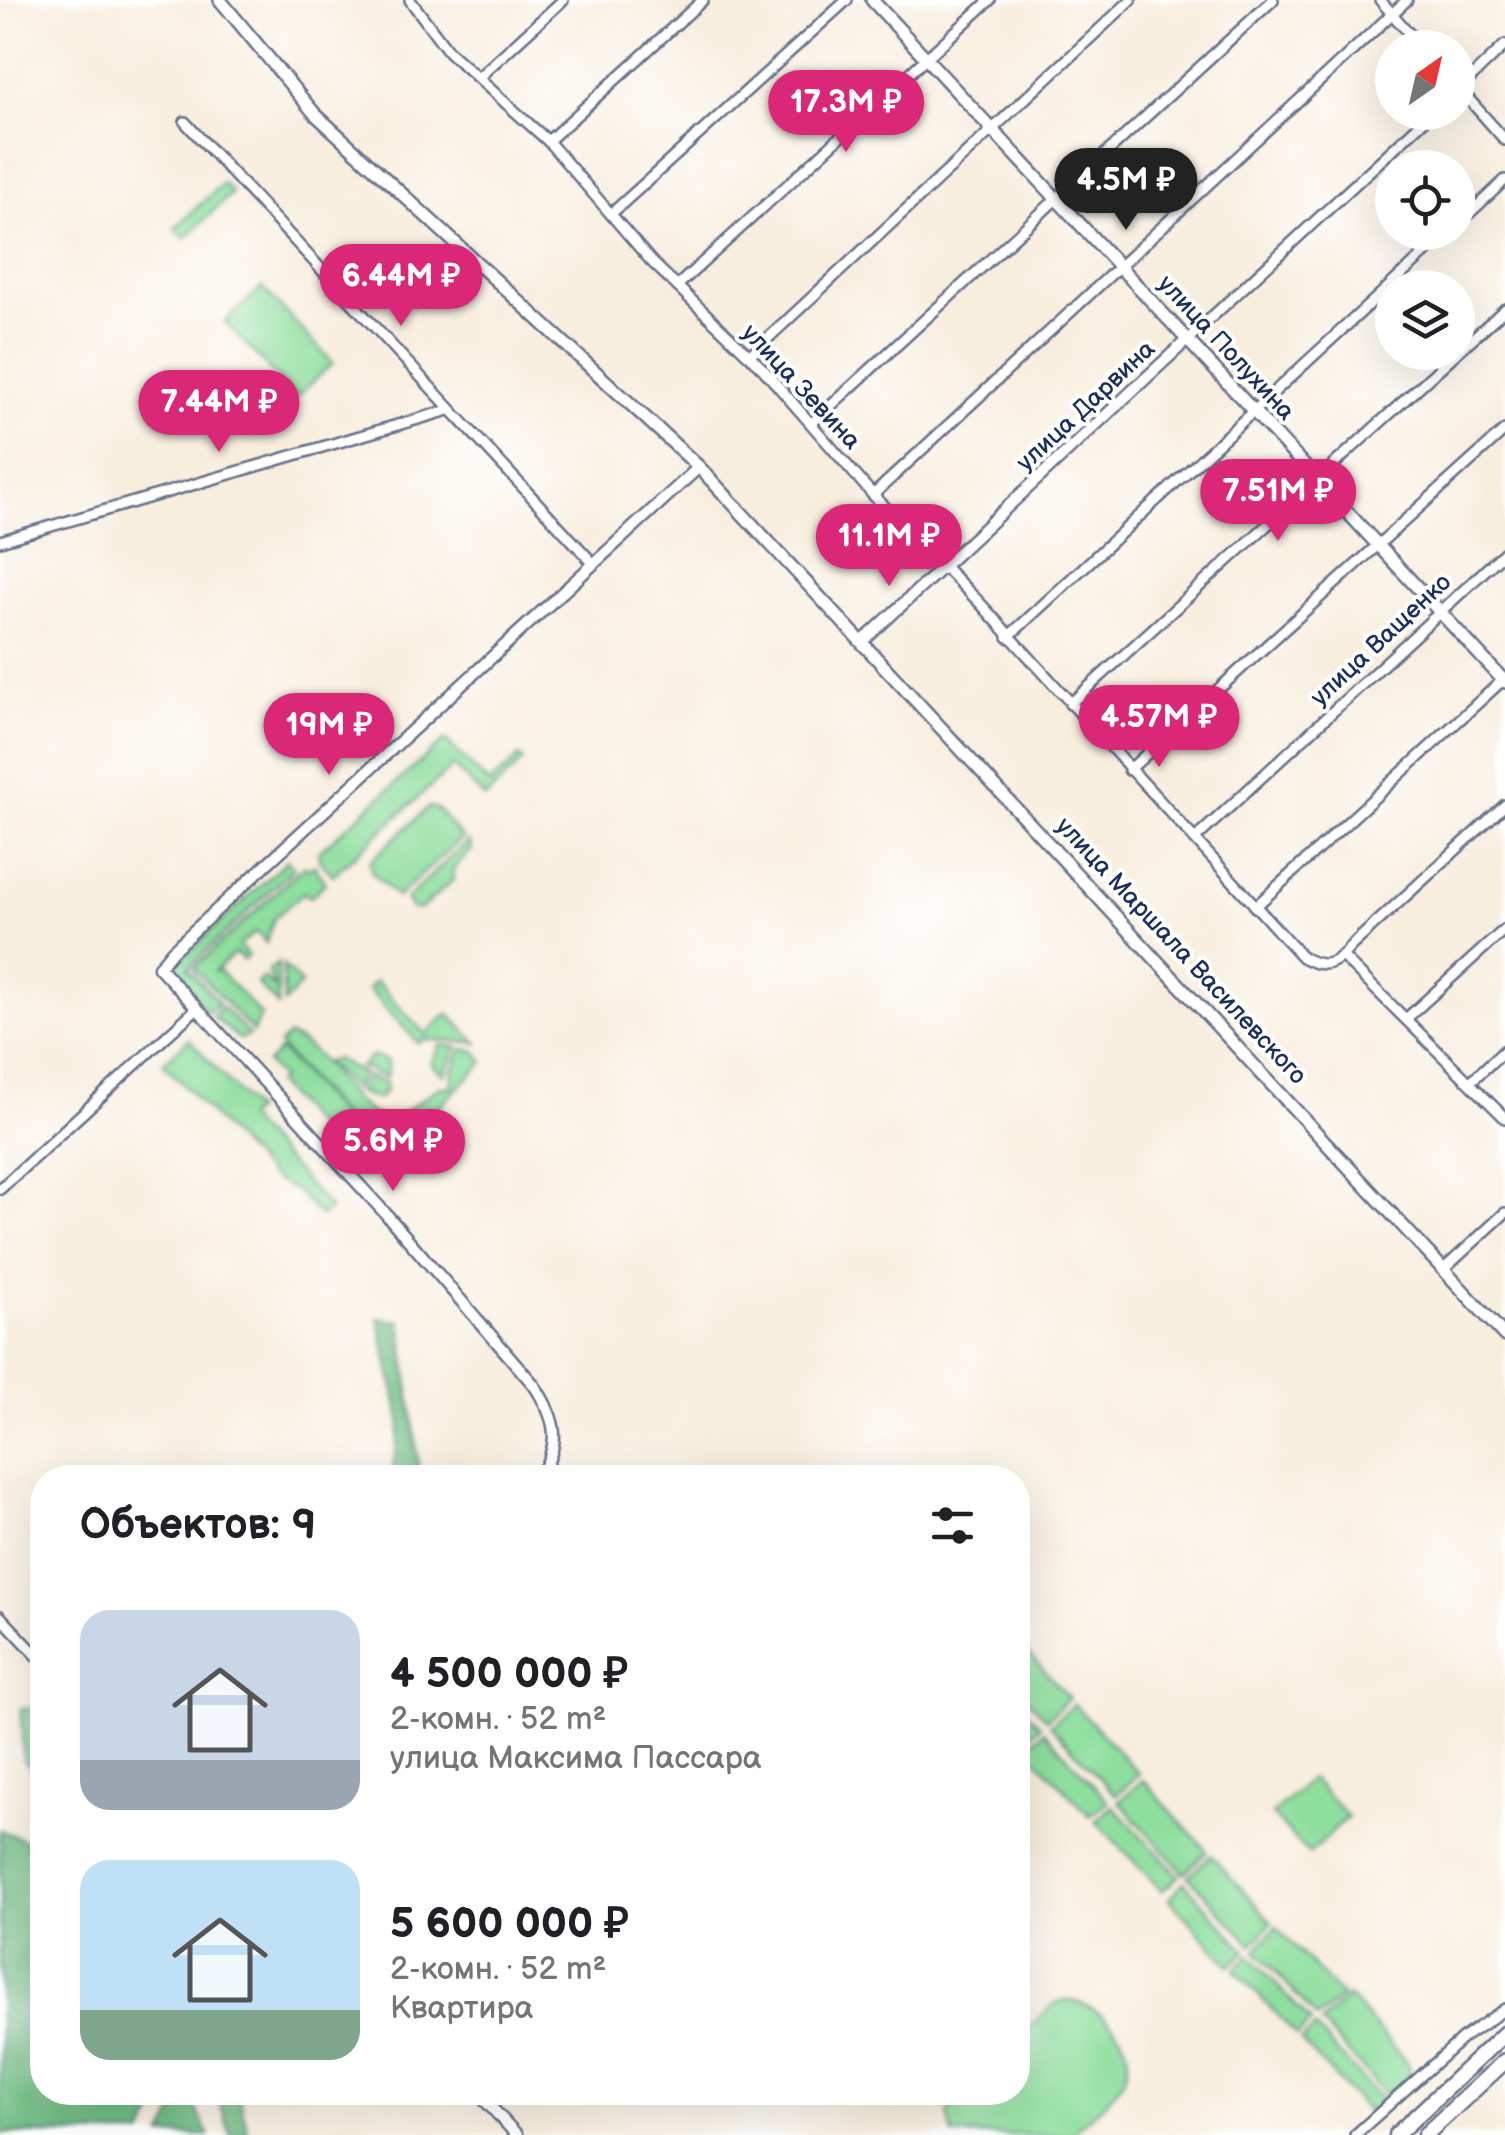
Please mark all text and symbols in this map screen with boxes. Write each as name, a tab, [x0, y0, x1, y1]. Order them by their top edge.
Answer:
north arrow	[1375, 30, 1475, 130]
map controls	[1375, 30, 1475, 370]
pin: 17.3M ₽	[754, 70, 938, 155]
text: 17.3M ₽	[790, 83, 902, 122]
pin: 4.5M ₽	[1045, 148, 1207, 233]
button: locate	[1375, 150, 1475, 250]
text: 4.5M ₽	[1076, 161, 1176, 200]
pin: 6.44M ₽	[309, 244, 493, 329]
text: 6.44M ₽	[342, 257, 460, 296]
street label: улица Полухина	[1151, 269, 1301, 427]
button: layers	[1375, 270, 1475, 370]
street label: улица Зевина	[735, 318, 867, 456]
street label: улица Дарвина	[1010, 334, 1162, 478]
pin: 7.44M ₽	[127, 370, 311, 455]
text: 7.44M ₽	[160, 383, 278, 422]
pin: 7.51M ₽	[1186, 459, 1370, 544]
text: 7.51M ₽	[1222, 472, 1334, 511]
pin: 11.1M ₽	[797, 504, 981, 589]
text: 11.1M ₽	[838, 517, 940, 556]
street label: улица Ващенко	[1304, 567, 1458, 713]
pin: 4.57M ₽	[1067, 685, 1251, 770]
pin: 19M ₽	[259, 693, 399, 778]
text: 4.57M ₽	[1101, 698, 1217, 737]
text: 19M ₽	[285, 706, 373, 745]
street label: улица Маршала Василевского	[1049, 811, 1313, 1091]
pin: 5.6M ₽	[312, 1109, 474, 1194]
text: 5.6M ₽	[343, 1122, 443, 1161]
icon: filters	[925, 1498, 980, 1553]
text: Объектов: 9	[80, 1500, 316, 1551]
text: 4 500 000 ₽	[390, 1649, 628, 1700]
icon: home	[160, 1650, 280, 1770]
text: 2-комн. · 52 m²	[390, 1700, 606, 1739]
text: улица Максима Пассара	[390, 1739, 762, 1778]
text: 5 600 000 ₽	[390, 1899, 629, 1950]
icon: home	[160, 1900, 280, 2020]
text: 2-комн. · 52 m²	[390, 1950, 606, 1989]
text: Квартира	[390, 1989, 533, 2028]

